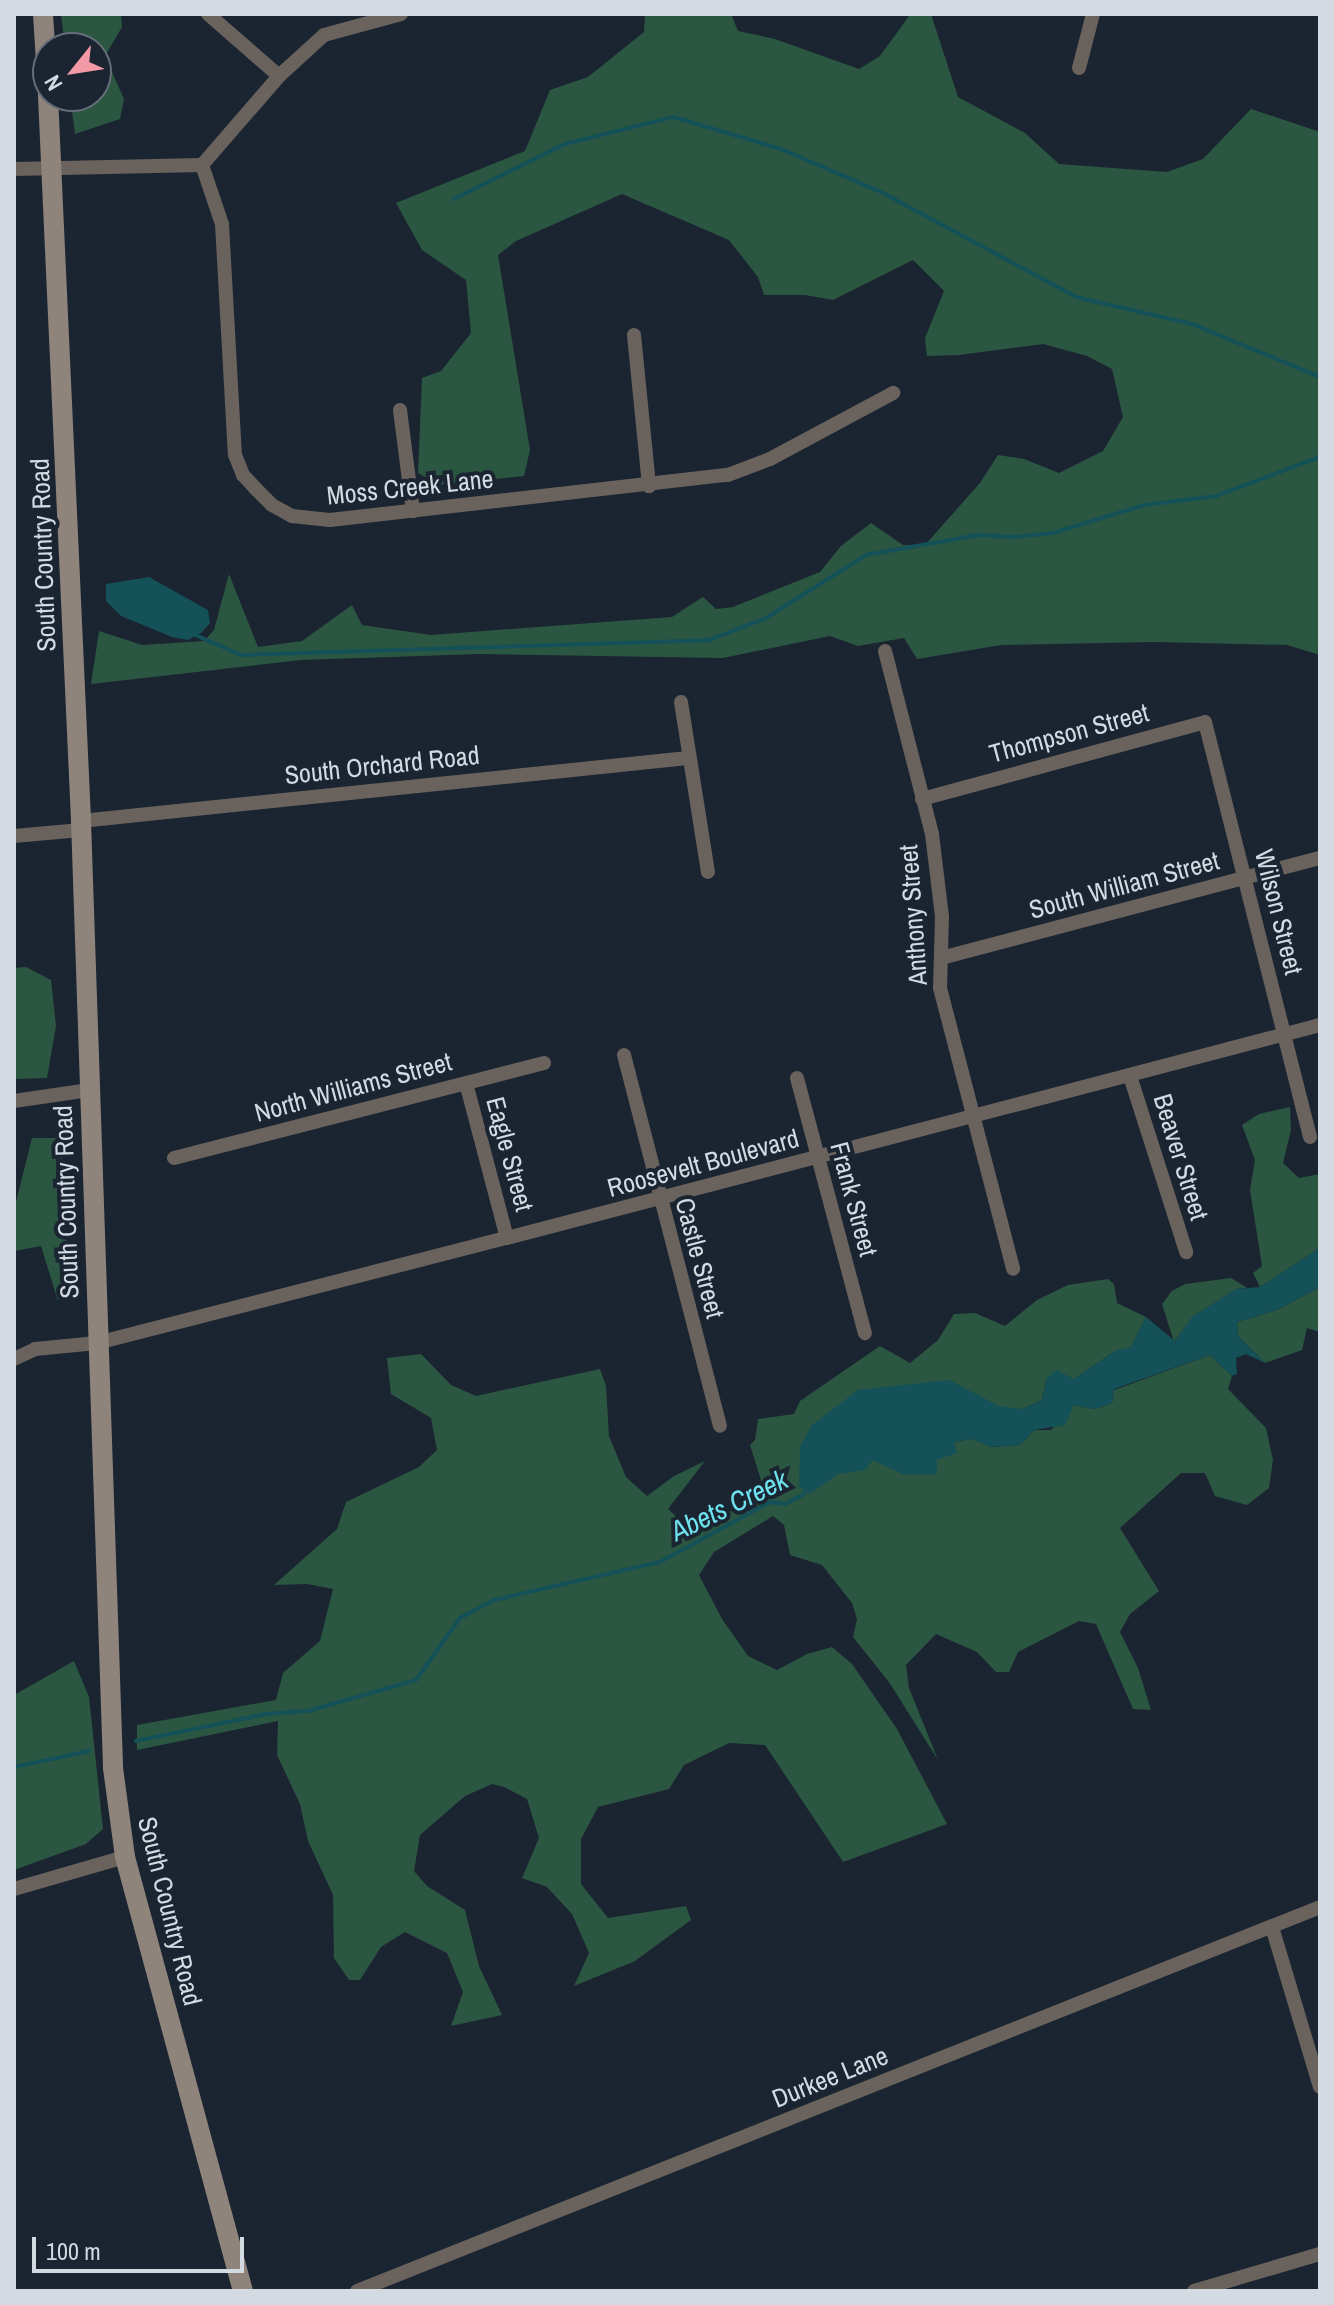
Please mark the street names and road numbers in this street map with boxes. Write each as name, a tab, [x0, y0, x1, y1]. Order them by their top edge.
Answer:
street label: South Country Road	[24, 458, 62, 652]
street label: Moss Creek Lane	[325, 463, 495, 511]
street label: Thompson Street	[986, 697, 1152, 769]
street label: South Orchard Road	[283, 739, 481, 791]
street label: Anthony Street	[893, 844, 933, 986]
street label: South William Street	[1026, 845, 1222, 925]
street label: Wilson Street	[1248, 846, 1310, 978]
street label: North Williams Street	[251, 1046, 455, 1128]
street label: Beaver Street	[1147, 1090, 1215, 1224]
street label: Eagle Street	[480, 1093, 540, 1215]
street label: South Country Road	[47, 1105, 85, 1299]
street label: Roosevelt Boulevard	[604, 1122, 802, 1204]
street label: Frank Street	[824, 1138, 884, 1260]
street label: Castle Street	[669, 1194, 731, 1322]
street label: South Country Road	[131, 1814, 209, 2008]
street label: Durkee Lane	[768, 2040, 892, 2114]

